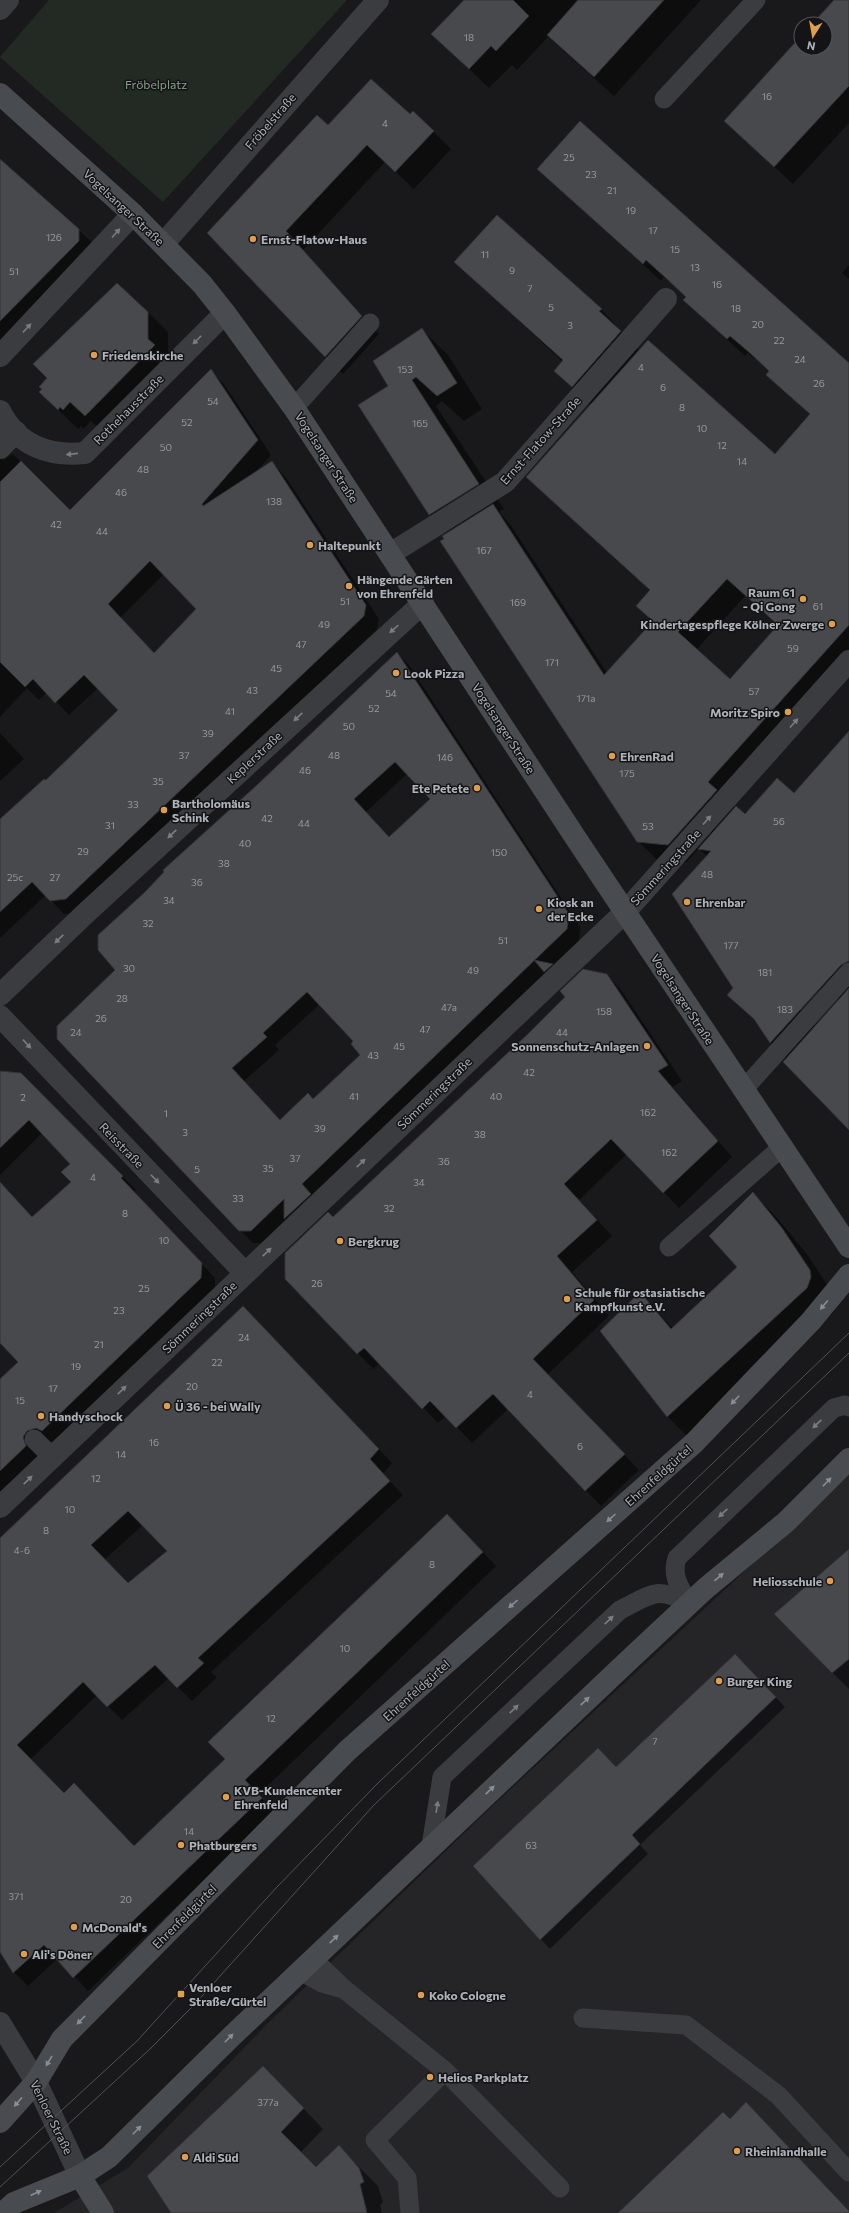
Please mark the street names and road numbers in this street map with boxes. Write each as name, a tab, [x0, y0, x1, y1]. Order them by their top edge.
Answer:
street label: Fröbelstraße	[242, 90, 298, 152]
street label: Vogelsanger Straße	[81, 166, 167, 248]
street label: Rothehausstraße	[90, 371, 166, 447]
street label: Ernst-Flatow-Straße	[497, 393, 583, 487]
street label: Vogelsanger Straße	[292, 409, 362, 505]
street label: Vogelsanger Straße	[469, 680, 539, 776]
street label: Keplerstraße	[224, 728, 284, 786]
street label: Sömmeringstraße	[627, 826, 703, 908]
street label: Vogelsanger Straße	[648, 951, 718, 1047]
street label: Sömmeringstraße	[394, 1054, 474, 1132]
street label: Reisstraße	[97, 1119, 147, 1171]
street label: Sömmeringstraße	[159, 1278, 239, 1356]
street label: Ehrenfeldgürtel	[622, 1441, 694, 1509]
street label: Ehrenfeldgürtel	[380, 1656, 452, 1724]
street label: Ehrenfeldgürtel	[149, 1881, 219, 1951]
street label: Venloer Straße	[28, 2078, 76, 2156]

